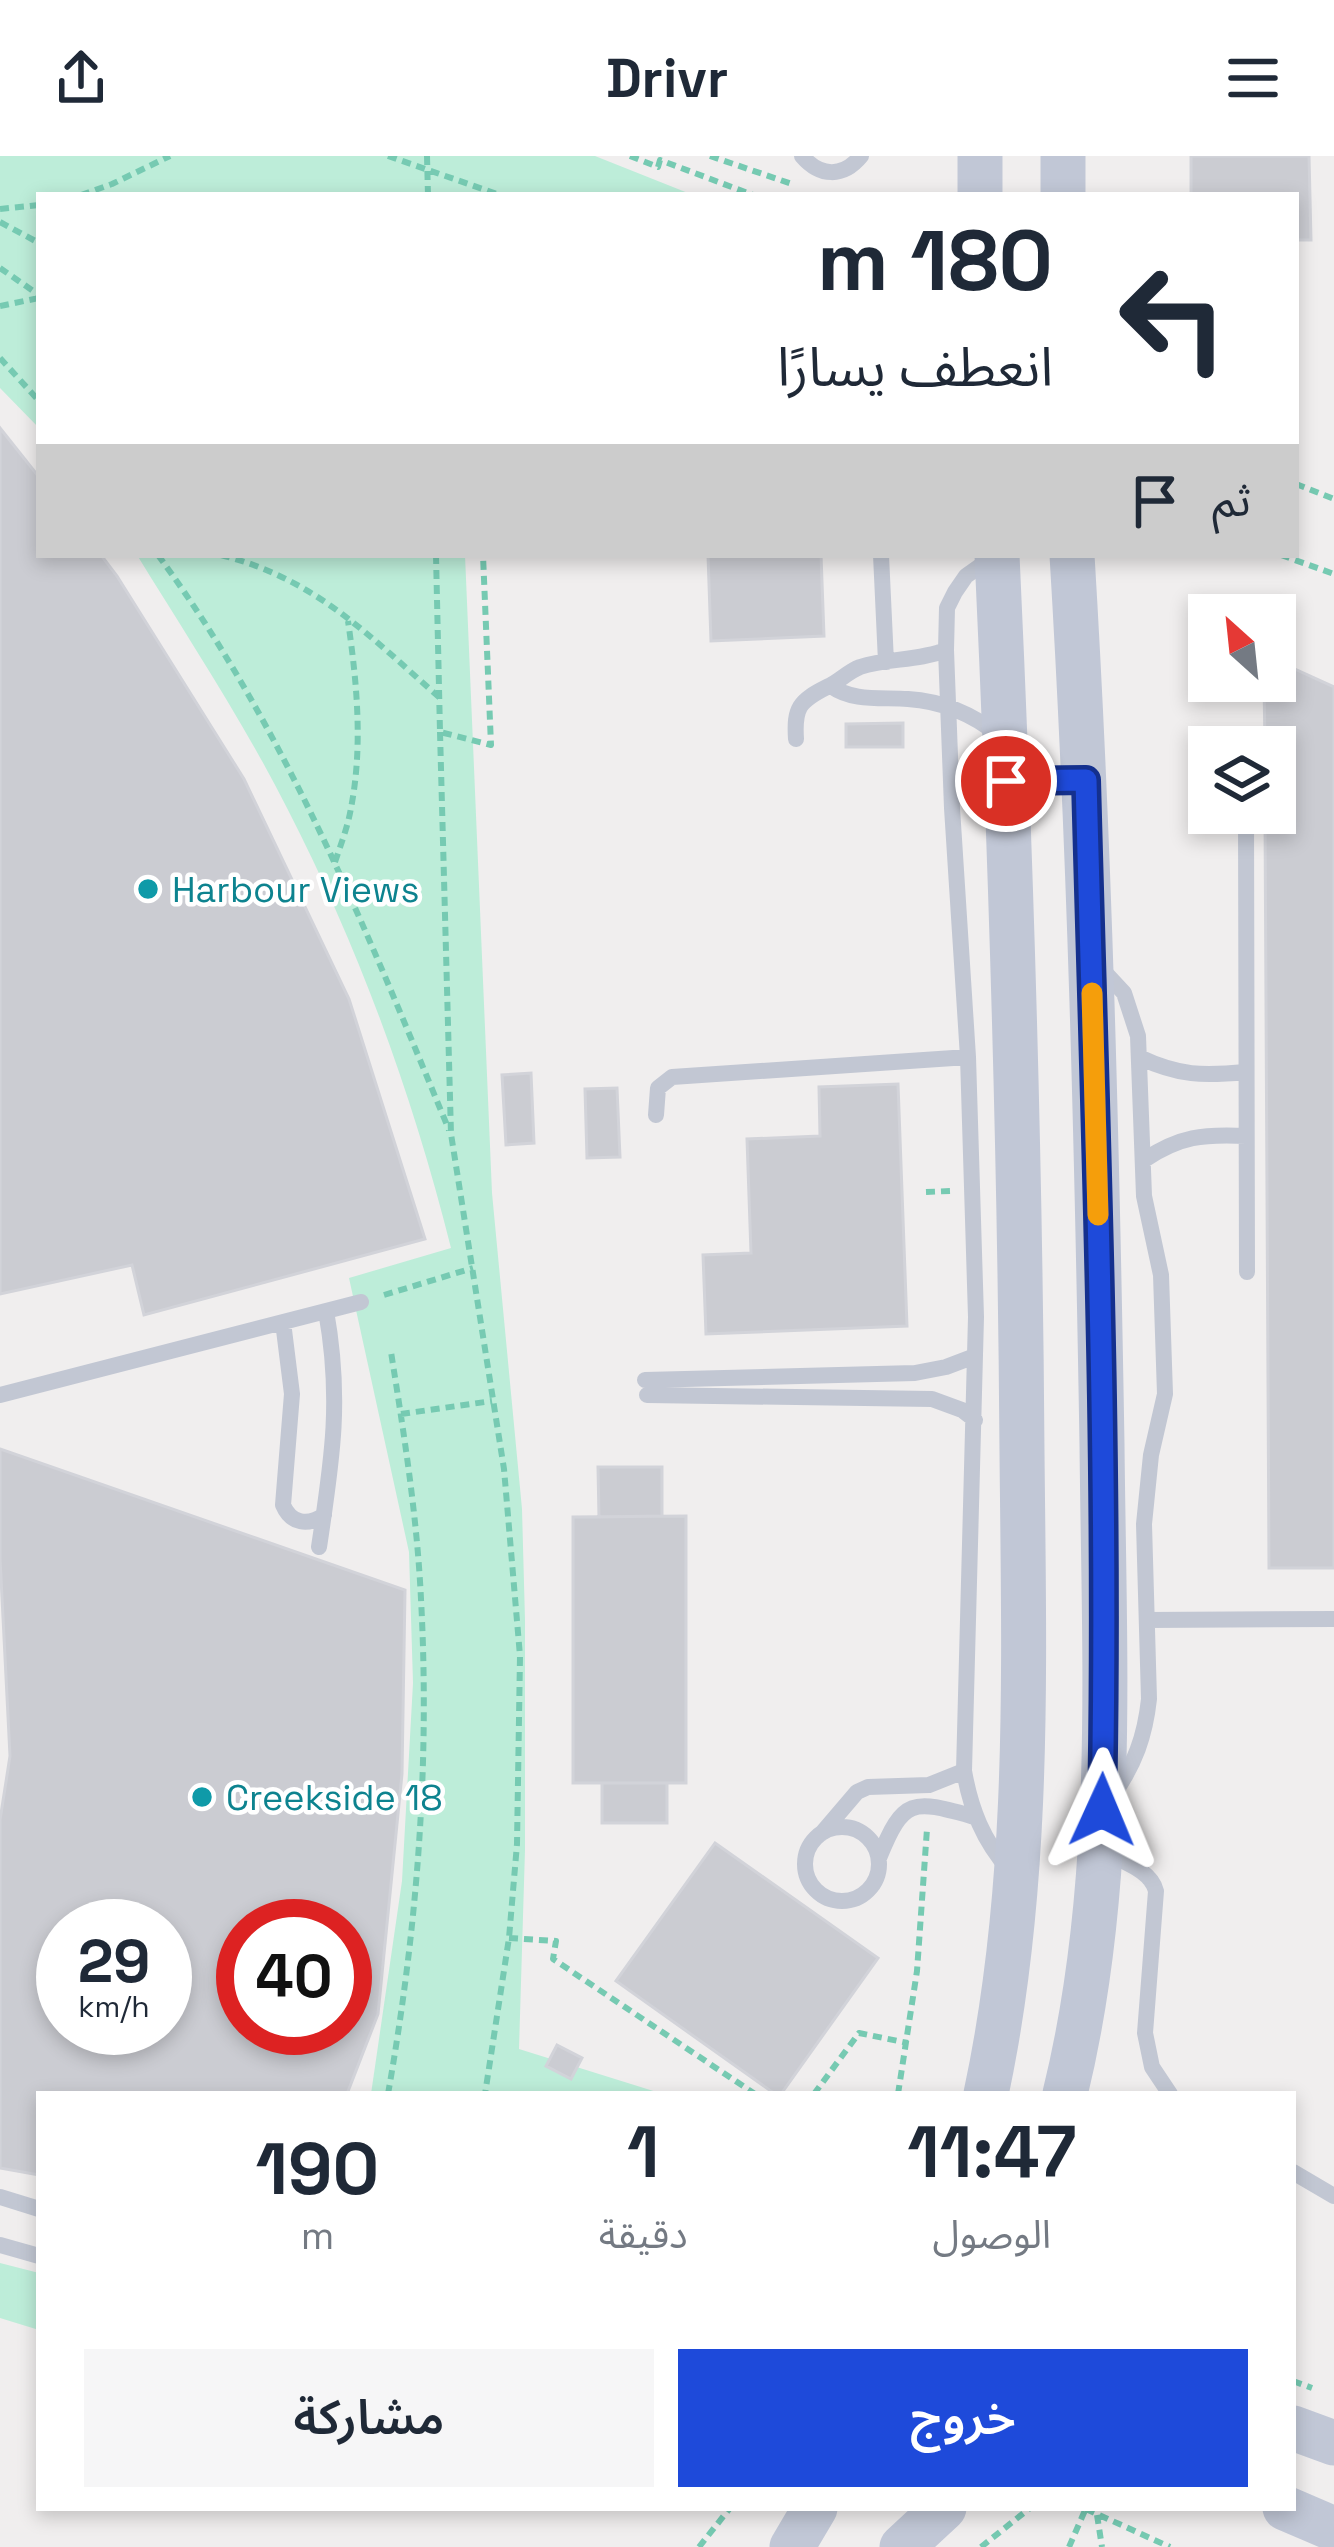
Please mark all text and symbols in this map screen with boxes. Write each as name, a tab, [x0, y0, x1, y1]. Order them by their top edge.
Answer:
text: Drivr	[606, 44, 728, 113]
icon: share	[48, 45, 114, 111]
icon: menu	[1220, 45, 1286, 111]
text: 180 m	[817, 207, 1053, 315]
icon: left	[1095, 240, 1251, 396]
text: انعطف يسارًا	[777, 333, 1053, 402]
icon: arrive	[1122, 468, 1188, 534]
text: ثم	[1212, 472, 1251, 529]
north arrow	[1188, 594, 1296, 702]
map controls	[1188, 594, 1296, 834]
button: layers	[1188, 726, 1296, 834]
pin	[955, 730, 1057, 832]
icon: arrive	[973, 748, 1039, 814]
place label: Harbour Views	[172, 867, 419, 913]
marker: Harbour Views	[135, 876, 161, 902]
position arrow	[1039, 1747, 1165, 1873]
place label: Creekside 18	[226, 1775, 443, 1821]
marker: Creekside 18	[189, 1784, 215, 1810]
speed limit sign: 40	[216, 1899, 372, 2055]
text: 29	[78, 1923, 150, 2000]
text: km/h	[78, 1987, 150, 2026]
text: 1	[627, 2106, 660, 2198]
text: 11:47	[907, 2106, 1076, 2198]
text: 190	[256, 2123, 379, 2215]
text: دقيقة	[599, 2210, 688, 2259]
text: الوصول	[933, 2210, 1051, 2259]
text: m	[301, 2211, 334, 2260]
button: مشاركة	[84, 2349, 654, 2487]
button: خروج	[678, 2349, 1248, 2487]

